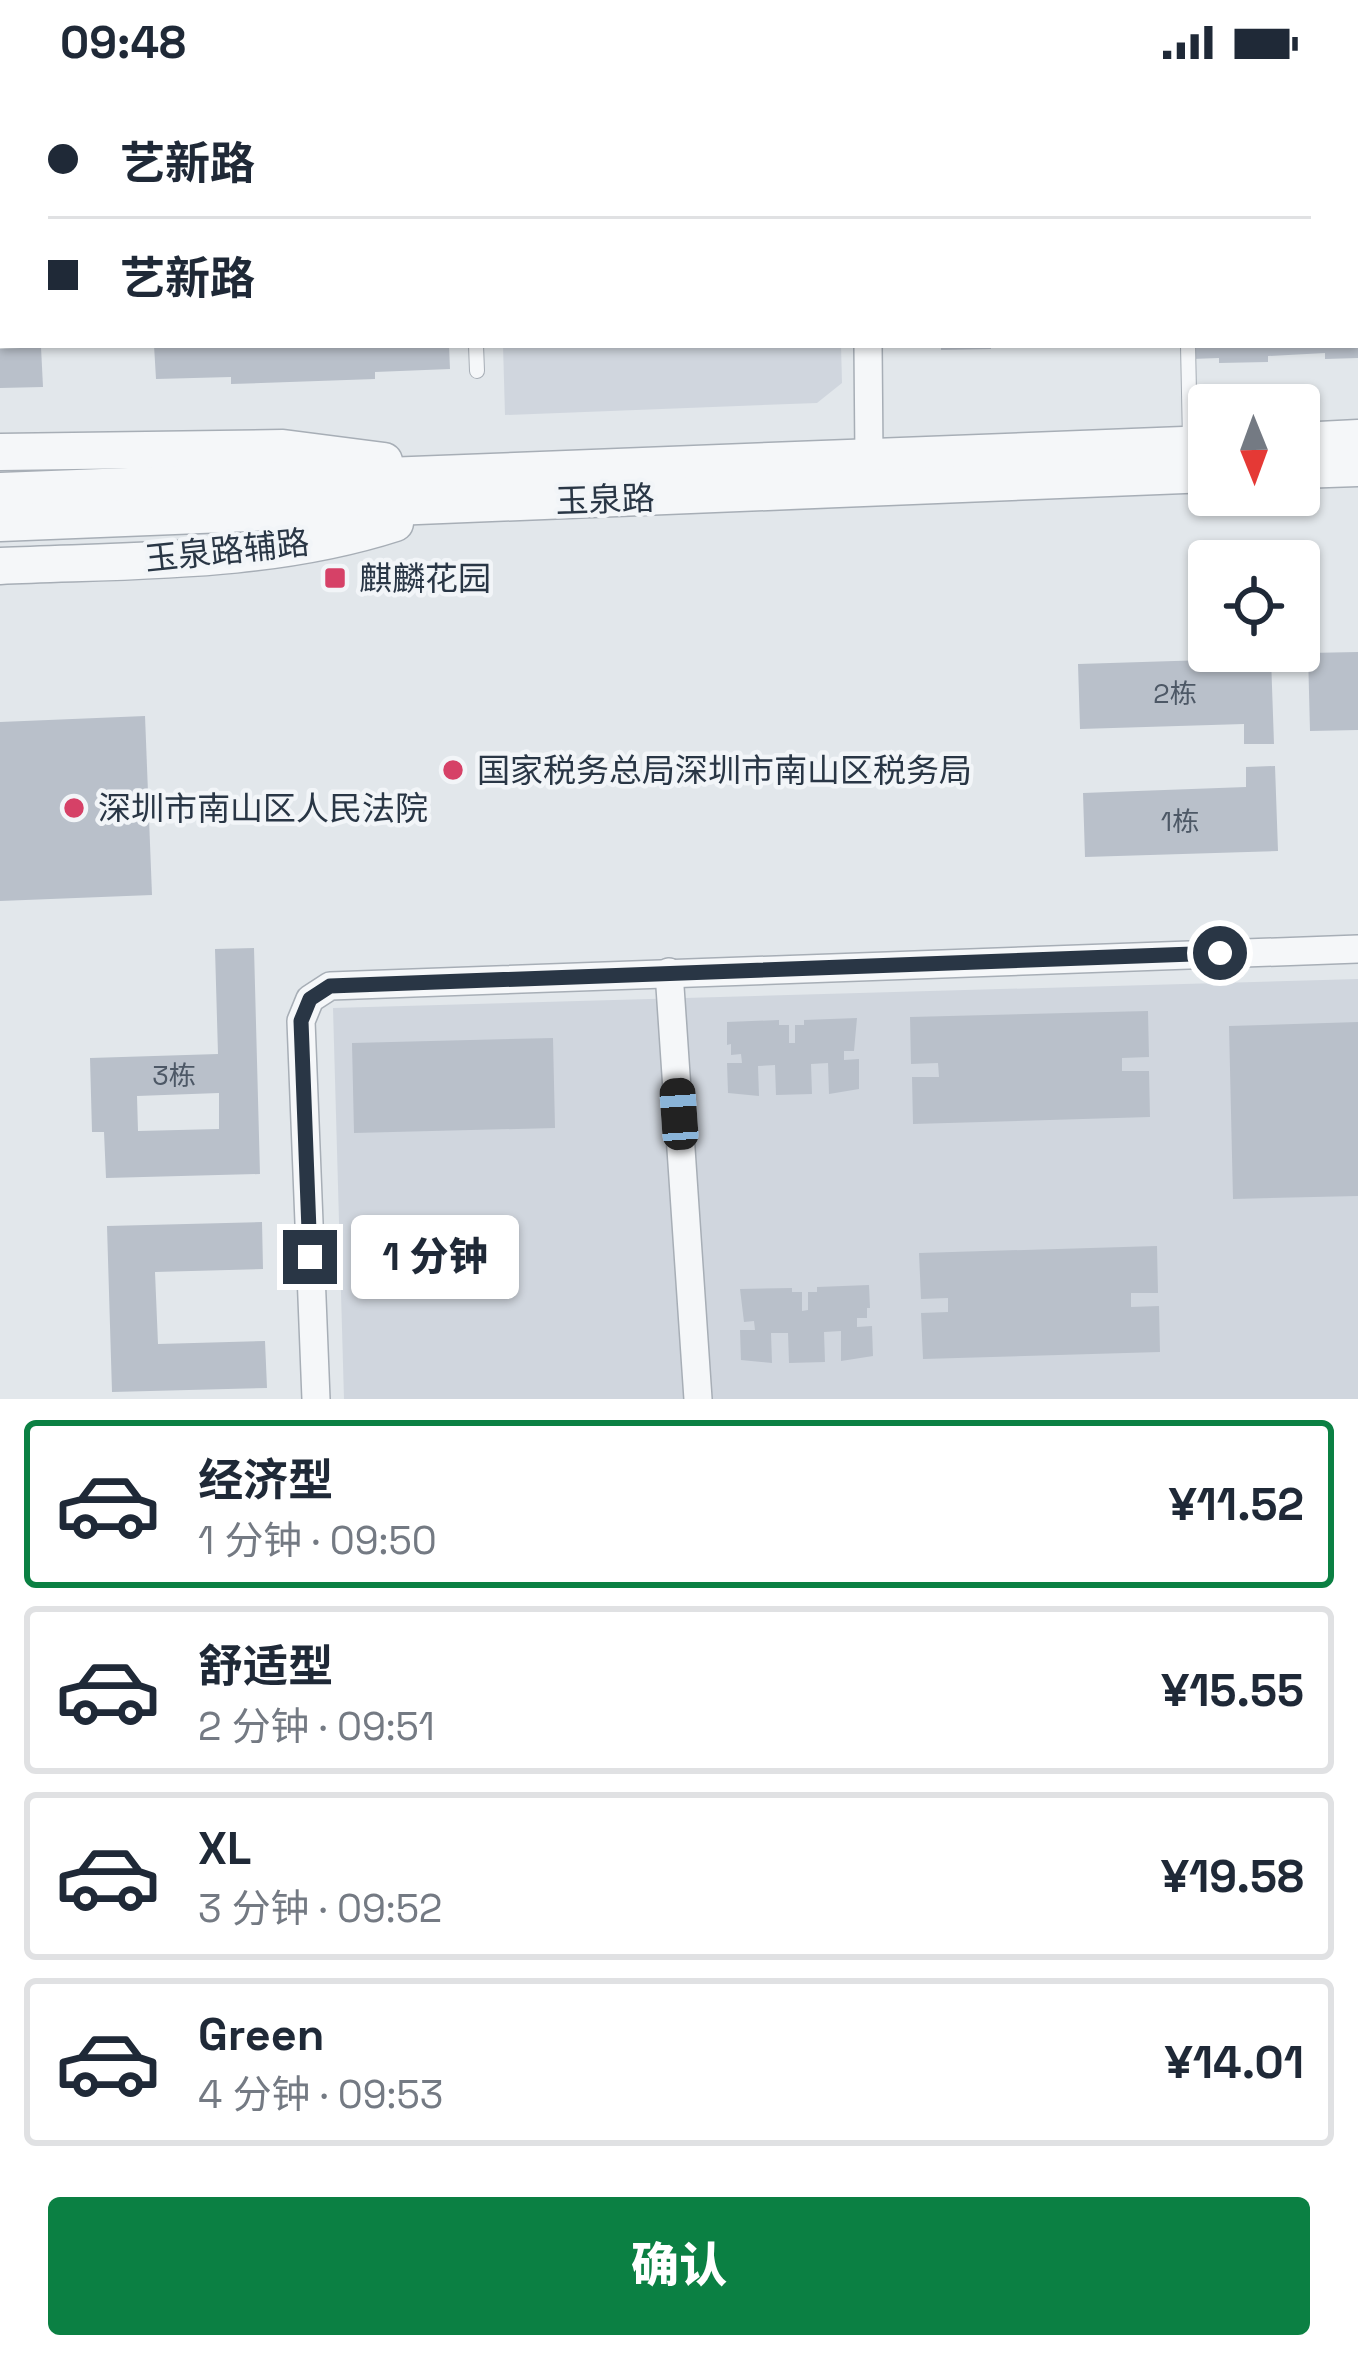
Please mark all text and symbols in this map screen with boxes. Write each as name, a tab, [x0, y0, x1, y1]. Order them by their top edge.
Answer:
text: 09:48	[60, 14, 186, 71]
text: 艺新路	[120, 135, 255, 192]
text: 艺新路	[120, 250, 255, 307]
north arrow	[1188, 384, 1320, 516]
map controls	[1188, 384, 1320, 672]
street label: 玉泉路	[555, 477, 655, 523]
street label: 玉泉路辅路	[143, 521, 311, 581]
button: locate	[1188, 540, 1320, 672]
place label: 麒麟花园	[359, 558, 491, 600]
marker: 麒麟花园	[322, 565, 348, 591]
house number: 2栋	[1153, 676, 1197, 711]
place label: 国家税务总局深圳市南山区税务局	[477, 750, 972, 792]
marker: 国家税务总局深圳市南山区税务局	[440, 757, 466, 783]
place label: 深圳市南山区人民法院	[98, 788, 428, 830]
marker: 深圳市南山区人民法院	[61, 795, 87, 821]
house number: 1栋	[1161, 804, 1199, 839]
route start	[1193, 926, 1247, 980]
house number: 3栋	[152, 1058, 196, 1093]
car	[659, 1077, 699, 1151]
callout: 1 分钟	[352, 1215, 520, 1299]
route end	[283, 1230, 337, 1284]
text: 1 分钟	[382, 1232, 488, 1281]
icon: car	[54, 1450, 162, 1558]
text: 经济型	[198, 1452, 333, 1509]
text: ¥11.52	[1169, 1476, 1304, 1533]
text: 1 分钟 · 09:50	[198, 1516, 437, 1565]
icon: car	[54, 1636, 162, 1744]
text: 舒适型	[198, 1638, 333, 1695]
text: ¥15.55	[1161, 1662, 1304, 1719]
text: 2 分钟 · 09:51	[198, 1702, 435, 1751]
text: XL	[198, 1820, 251, 1877]
icon: car	[54, 1822, 162, 1930]
text: ¥19.58	[1161, 1848, 1304, 1905]
text: 3 分钟 · 09:52	[198, 1884, 442, 1933]
text: Green	[198, 2006, 324, 2063]
icon: car	[54, 2008, 162, 2116]
text: ¥14.01	[1165, 2034, 1304, 2091]
text: 4 分钟 · 09:53	[198, 2070, 443, 2119]
button: 确认	[48, 2197, 1310, 2335]

